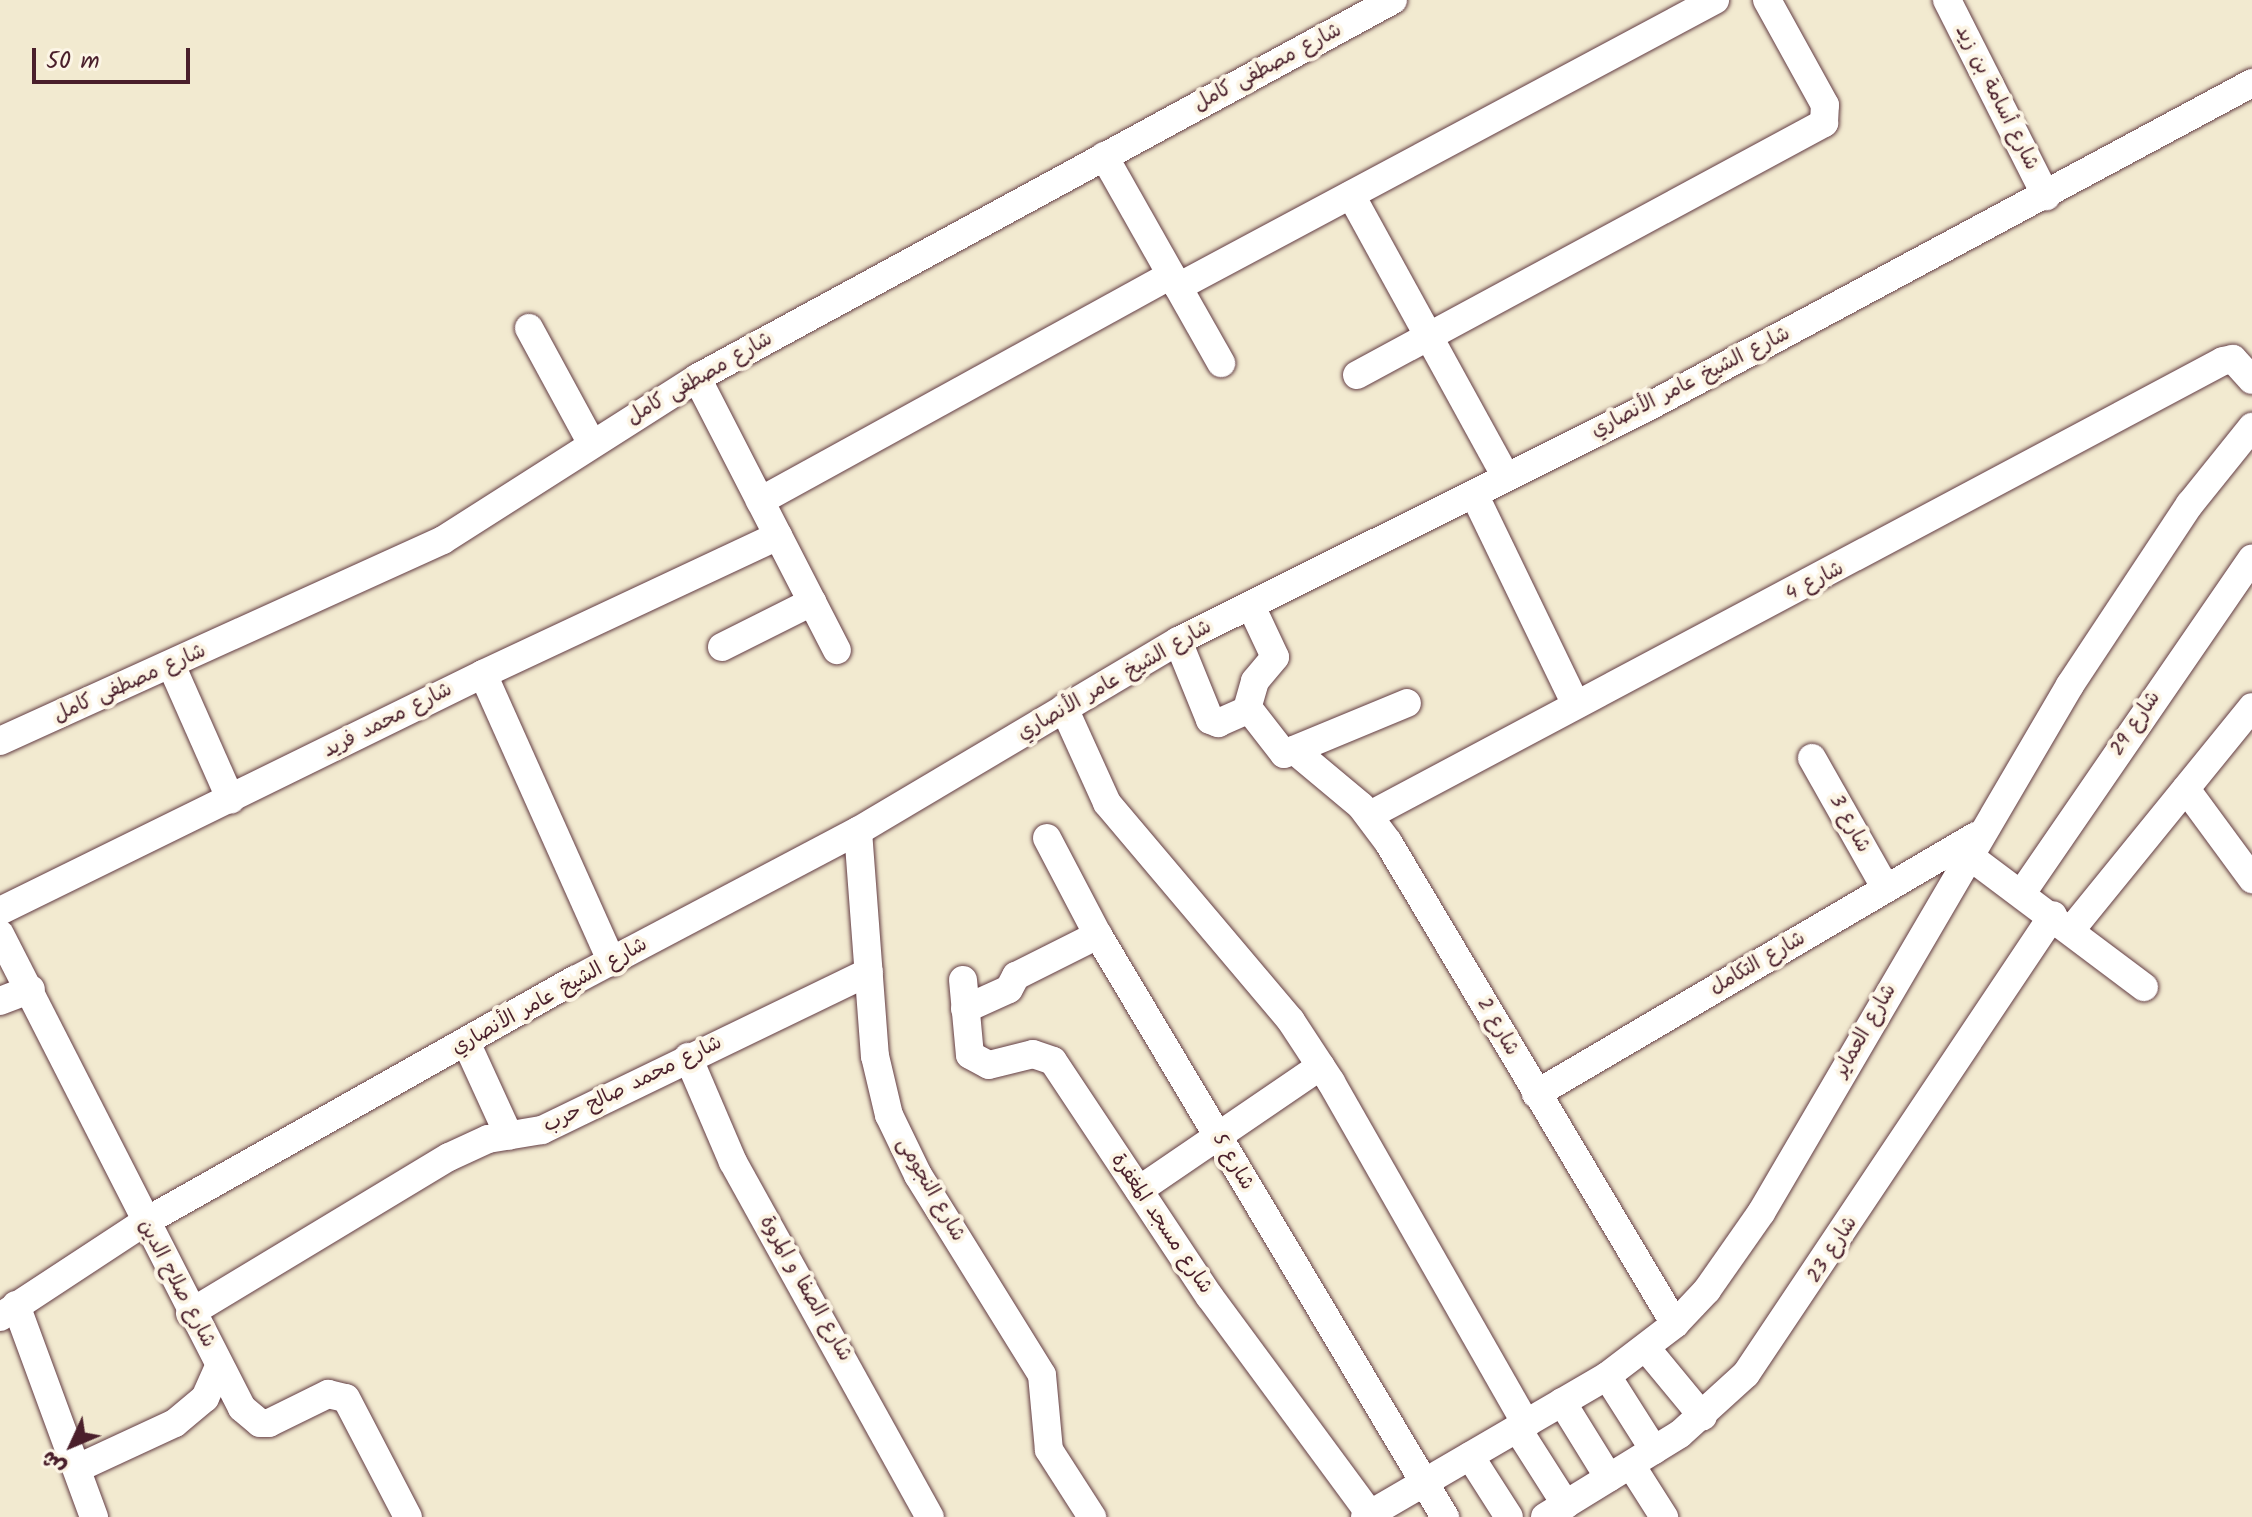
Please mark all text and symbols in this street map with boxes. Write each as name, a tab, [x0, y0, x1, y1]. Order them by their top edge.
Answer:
street label: شارع مصطفى كامل	[1190, 19, 1346, 117]
street label: شارع أسامة بن زيد	[1949, 22, 2043, 174]
scale bar	[36, 32, 194, 82]
text: 50 m	[46, 42, 100, 81]
street label: شارع الشيخ عامر الأنصاري	[1588, 322, 1794, 444]
street label: شارع مصطفى كامل	[623, 328, 777, 430]
street label: شارع 4	[1782, 557, 1848, 607]
street label: شارع الشيخ عامر الأنصاري	[1014, 616, 1216, 746]
street label: شارع مصطفى كامل	[50, 640, 210, 728]
street label: شارع محمد فريد	[320, 678, 456, 764]
street label: شارع 29	[2106, 687, 2166, 761]
street label: شارع 3	[1823, 791, 1875, 857]
street label: شارع التكامل	[1706, 927, 1810, 1001]
street label: شارع الشيخ عامر الأنصاري	[448, 933, 652, 1061]
street label: شارع العماير	[1830, 980, 1902, 1082]
street label: شارع 2	[1471, 994, 1523, 1060]
street label: شارع محمد صالح حرب	[540, 1031, 726, 1139]
street label: شارع 5	[1206, 1129, 1258, 1195]
street label: شارع النجومى	[891, 1134, 969, 1246]
street label: شارع مسجد المغفرة	[1105, 1149, 1217, 1299]
street label: شارع الصفا و المروة	[754, 1212, 856, 1366]
street label: شارع 23	[1803, 1212, 1863, 1288]
street label: شارع صلاح الدين	[132, 1216, 220, 1352]
north arrow	[32, 1405, 112, 1485]
text: ش	[33, 1441, 75, 1483]

